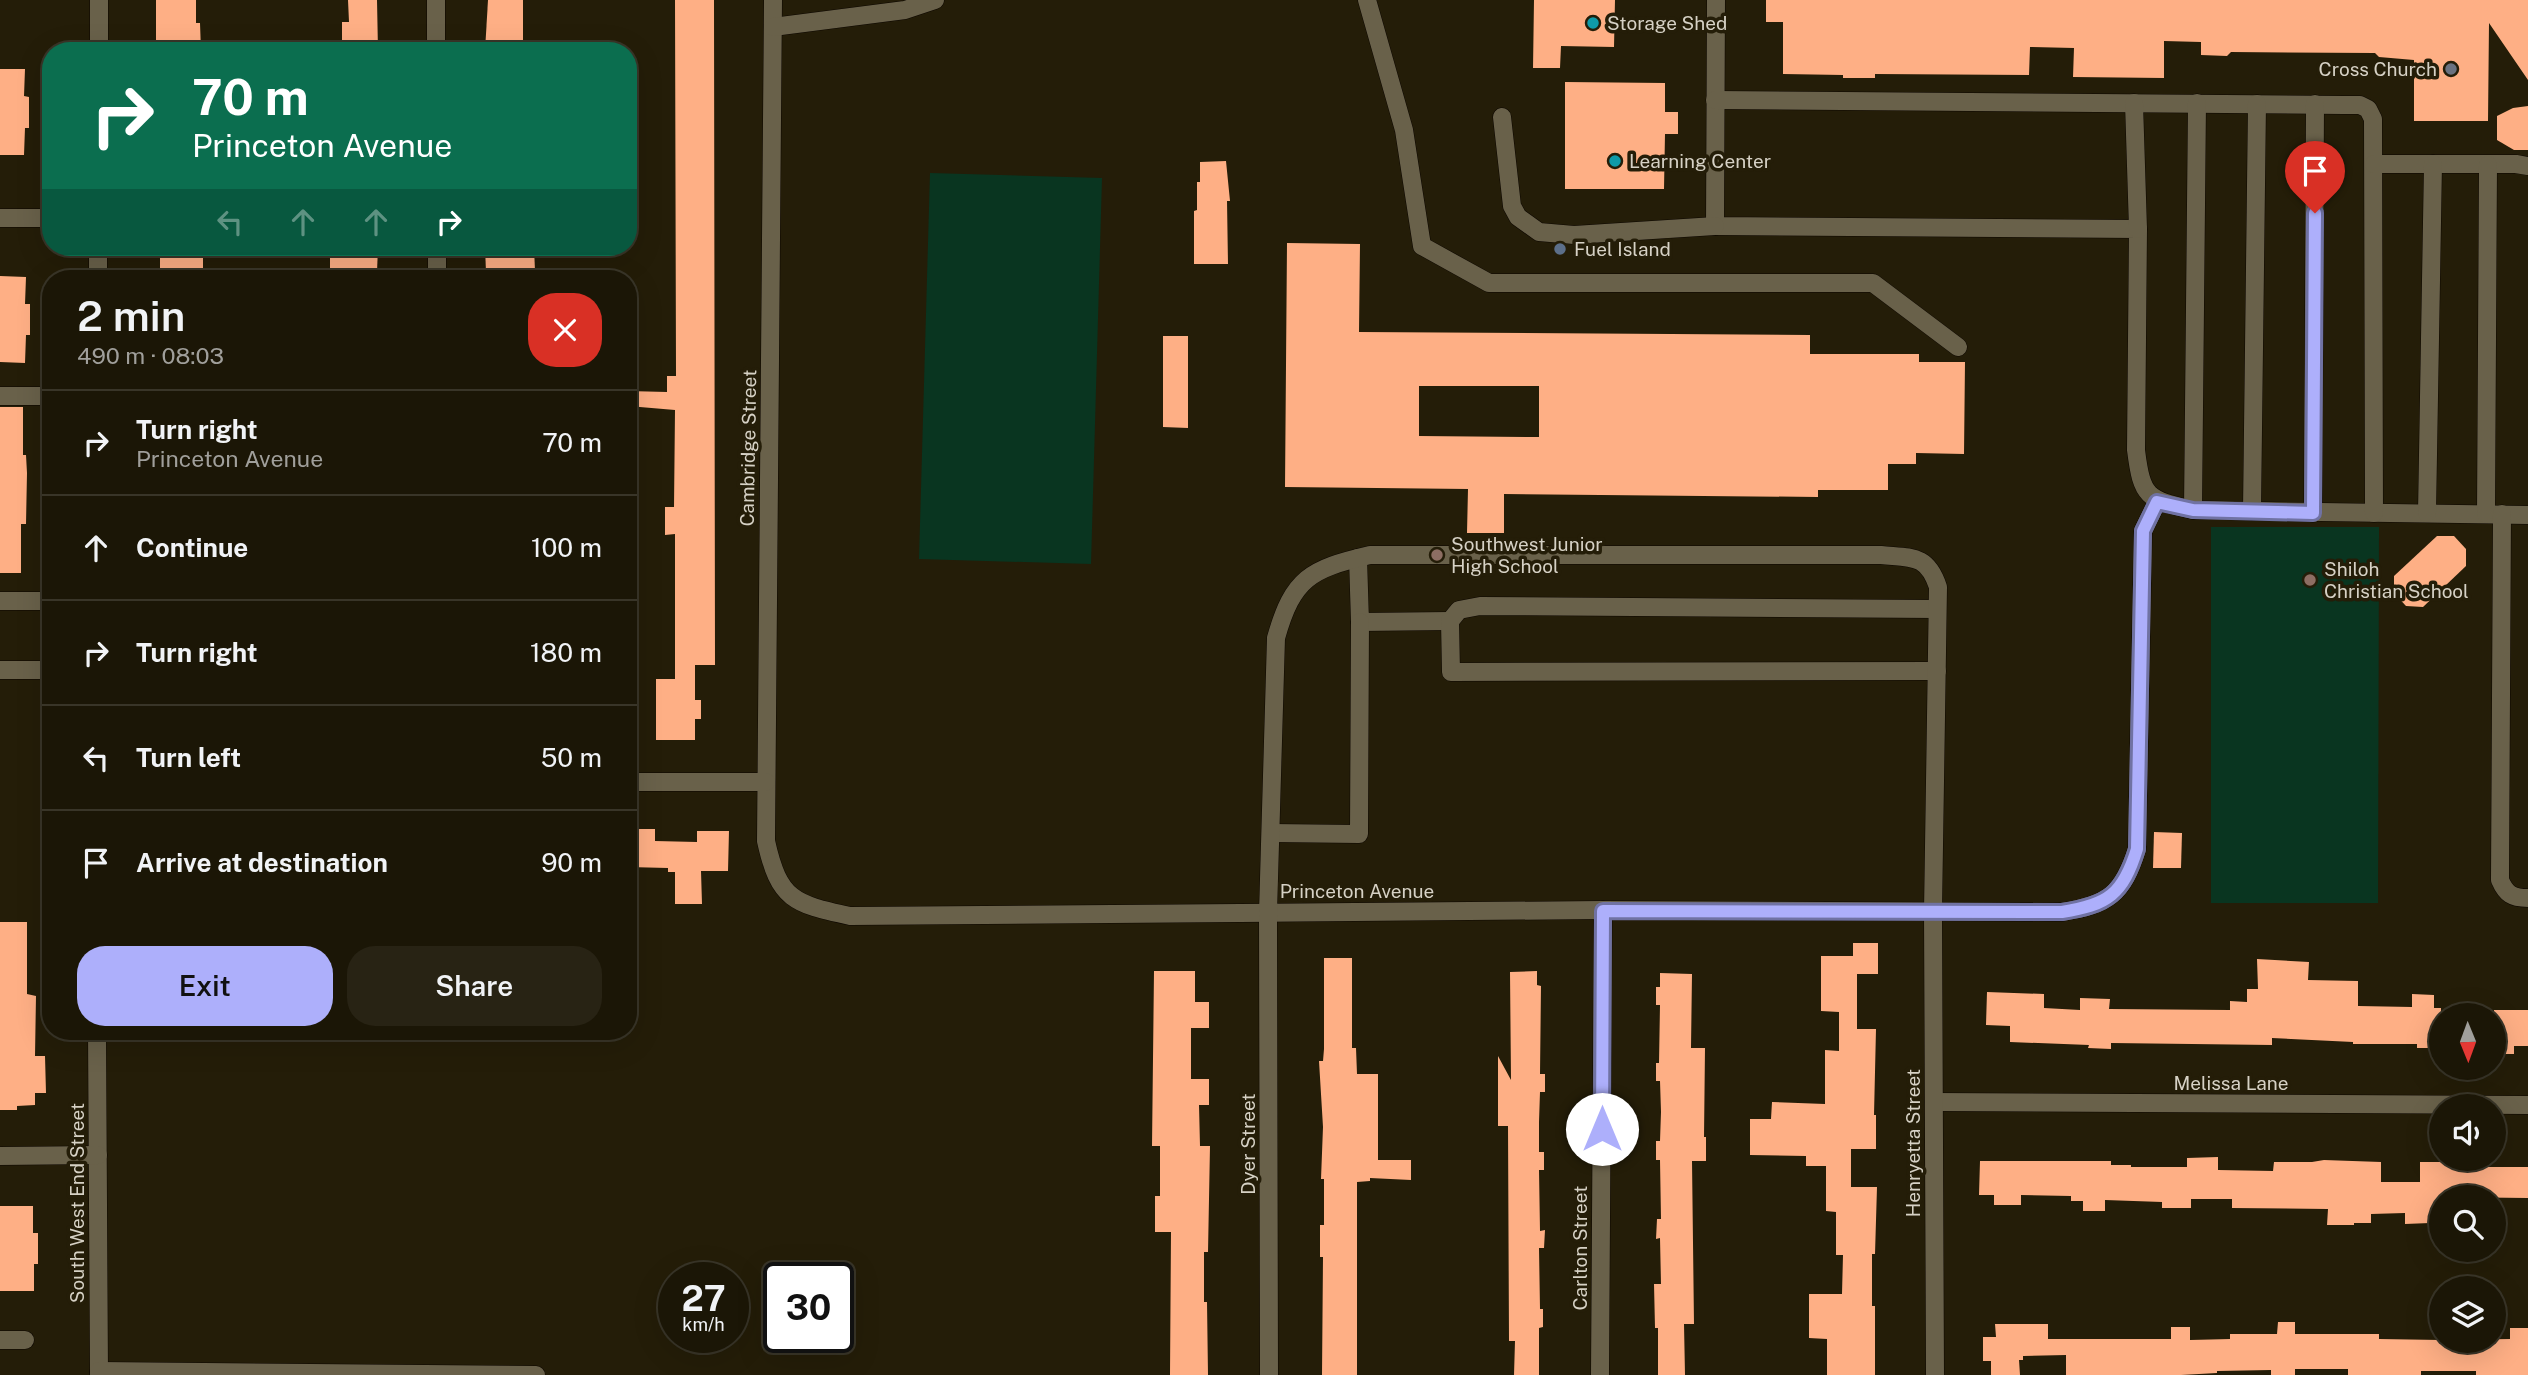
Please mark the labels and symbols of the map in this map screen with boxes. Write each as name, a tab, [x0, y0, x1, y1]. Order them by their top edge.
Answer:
place label: Storage Shed	[1607, 12, 1727, 34]
marker: Storage Shed	[1585, 15, 1601, 31]
place label: Cross Church	[2319, 58, 2437, 80]
marker: Cross Church	[2443, 61, 2459, 77]
pin	[2285, 141, 2345, 213]
place label: Learning Center	[1629, 150, 1771, 172]
marker: Learning Center	[1607, 153, 1623, 169]
place label: Fuel Island	[1574, 238, 1671, 260]
marker: Fuel Island	[1552, 241, 1568, 257]
street label: Cambridge Street	[736, 369, 760, 527]
place label: Southwest Junior High School	[1451, 533, 1603, 577]
marker: Southwest Junior High School	[1429, 547, 1445, 563]
place label: Shiloh Christian School	[2324, 558, 2469, 602]
marker: Shiloh Christian School	[2302, 572, 2318, 588]
street label: Princeton Avenue	[1280, 880, 1434, 902]
north arrow	[2429, 1003, 2506, 1080]
street label: Henryetta Street	[1902, 1069, 1924, 1217]
street label: Melissa Lane	[2173, 1072, 2289, 1094]
position arrow	[1565, 1092, 1639, 1166]
street label: Dyer Street	[1237, 1093, 1259, 1195]
street label: South West End Street	[66, 1103, 88, 1303]
street label: Carlton Street	[1569, 1186, 1591, 1310]
speed limit sign: 30	[763, 1262, 854, 1353]

